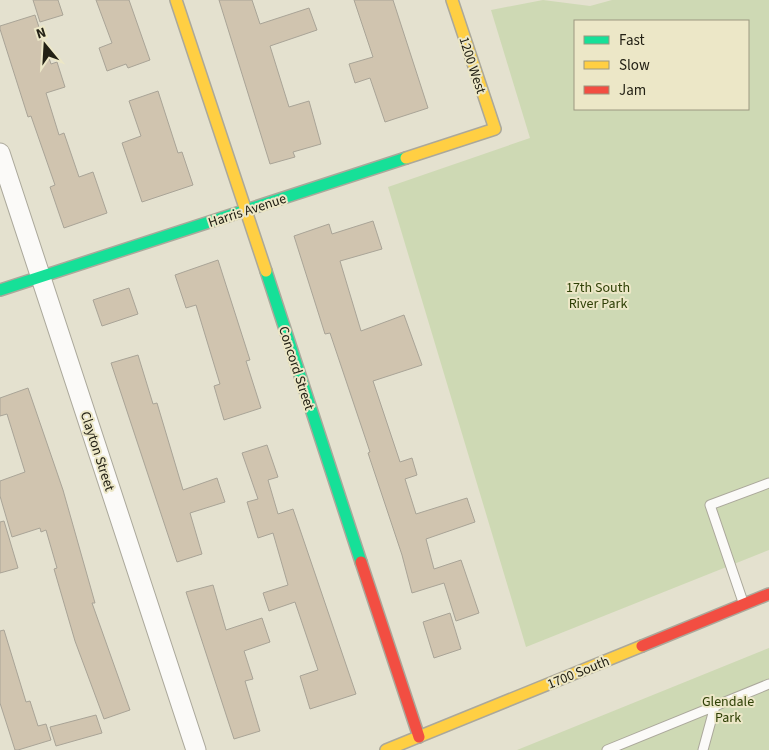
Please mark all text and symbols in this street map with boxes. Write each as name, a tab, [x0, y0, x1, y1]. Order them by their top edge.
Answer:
north arrow	[20, 20, 70, 70]
legend	[574, 20, 749, 110]
text: N	[34, 23, 49, 45]
text: Fast	[619, 30, 645, 51]
street label: 1200 West	[453, 34, 491, 97]
text: Slow	[619, 55, 650, 76]
text: Jam	[619, 80, 646, 101]
street label: Harris Avenue	[206, 189, 289, 233]
park label: 17th South River Park	[566, 278, 630, 314]
street label: Concord Street	[273, 324, 319, 413]
street label: Clayton Street	[75, 409, 119, 494]
street label: 1700 South	[544, 651, 613, 694]
park label: Glendale Park	[702, 692, 754, 728]

